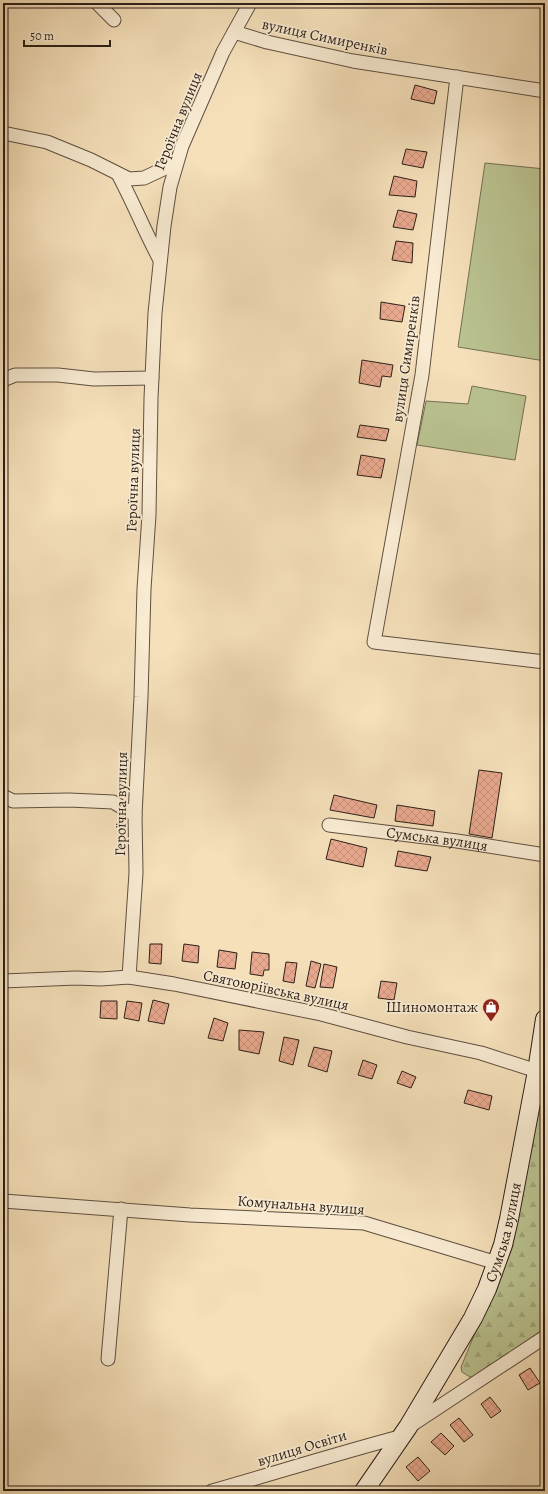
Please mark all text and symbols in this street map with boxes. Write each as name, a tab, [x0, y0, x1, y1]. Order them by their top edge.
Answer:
street label: вулиця Симиренків	[260, 14, 390, 60]
scale bar	[24, 22, 110, 48]
text: 50 m	[30, 28, 54, 44]
street label: Героїчна вулиця	[149, 69, 207, 173]
street label: вулиця Симиренків	[387, 294, 425, 424]
street label: Героїчна вулиця	[121, 427, 145, 533]
street label: Героїчна вулиця	[110, 752, 132, 856]
street label: Сумська вулиця	[385, 822, 489, 856]
street label: Святоюріївська вулиця	[201, 965, 351, 1015]
place label: Шиномонтаж	[386, 997, 478, 1017]
shop icon: Шиномонтаж	[481, 997, 501, 1022]
street label: Сумська вулиця	[480, 1181, 526, 1285]
street label: Комунальна вулиця	[237, 1191, 365, 1219]
street label: вулиця Освіти	[255, 1425, 349, 1471]

